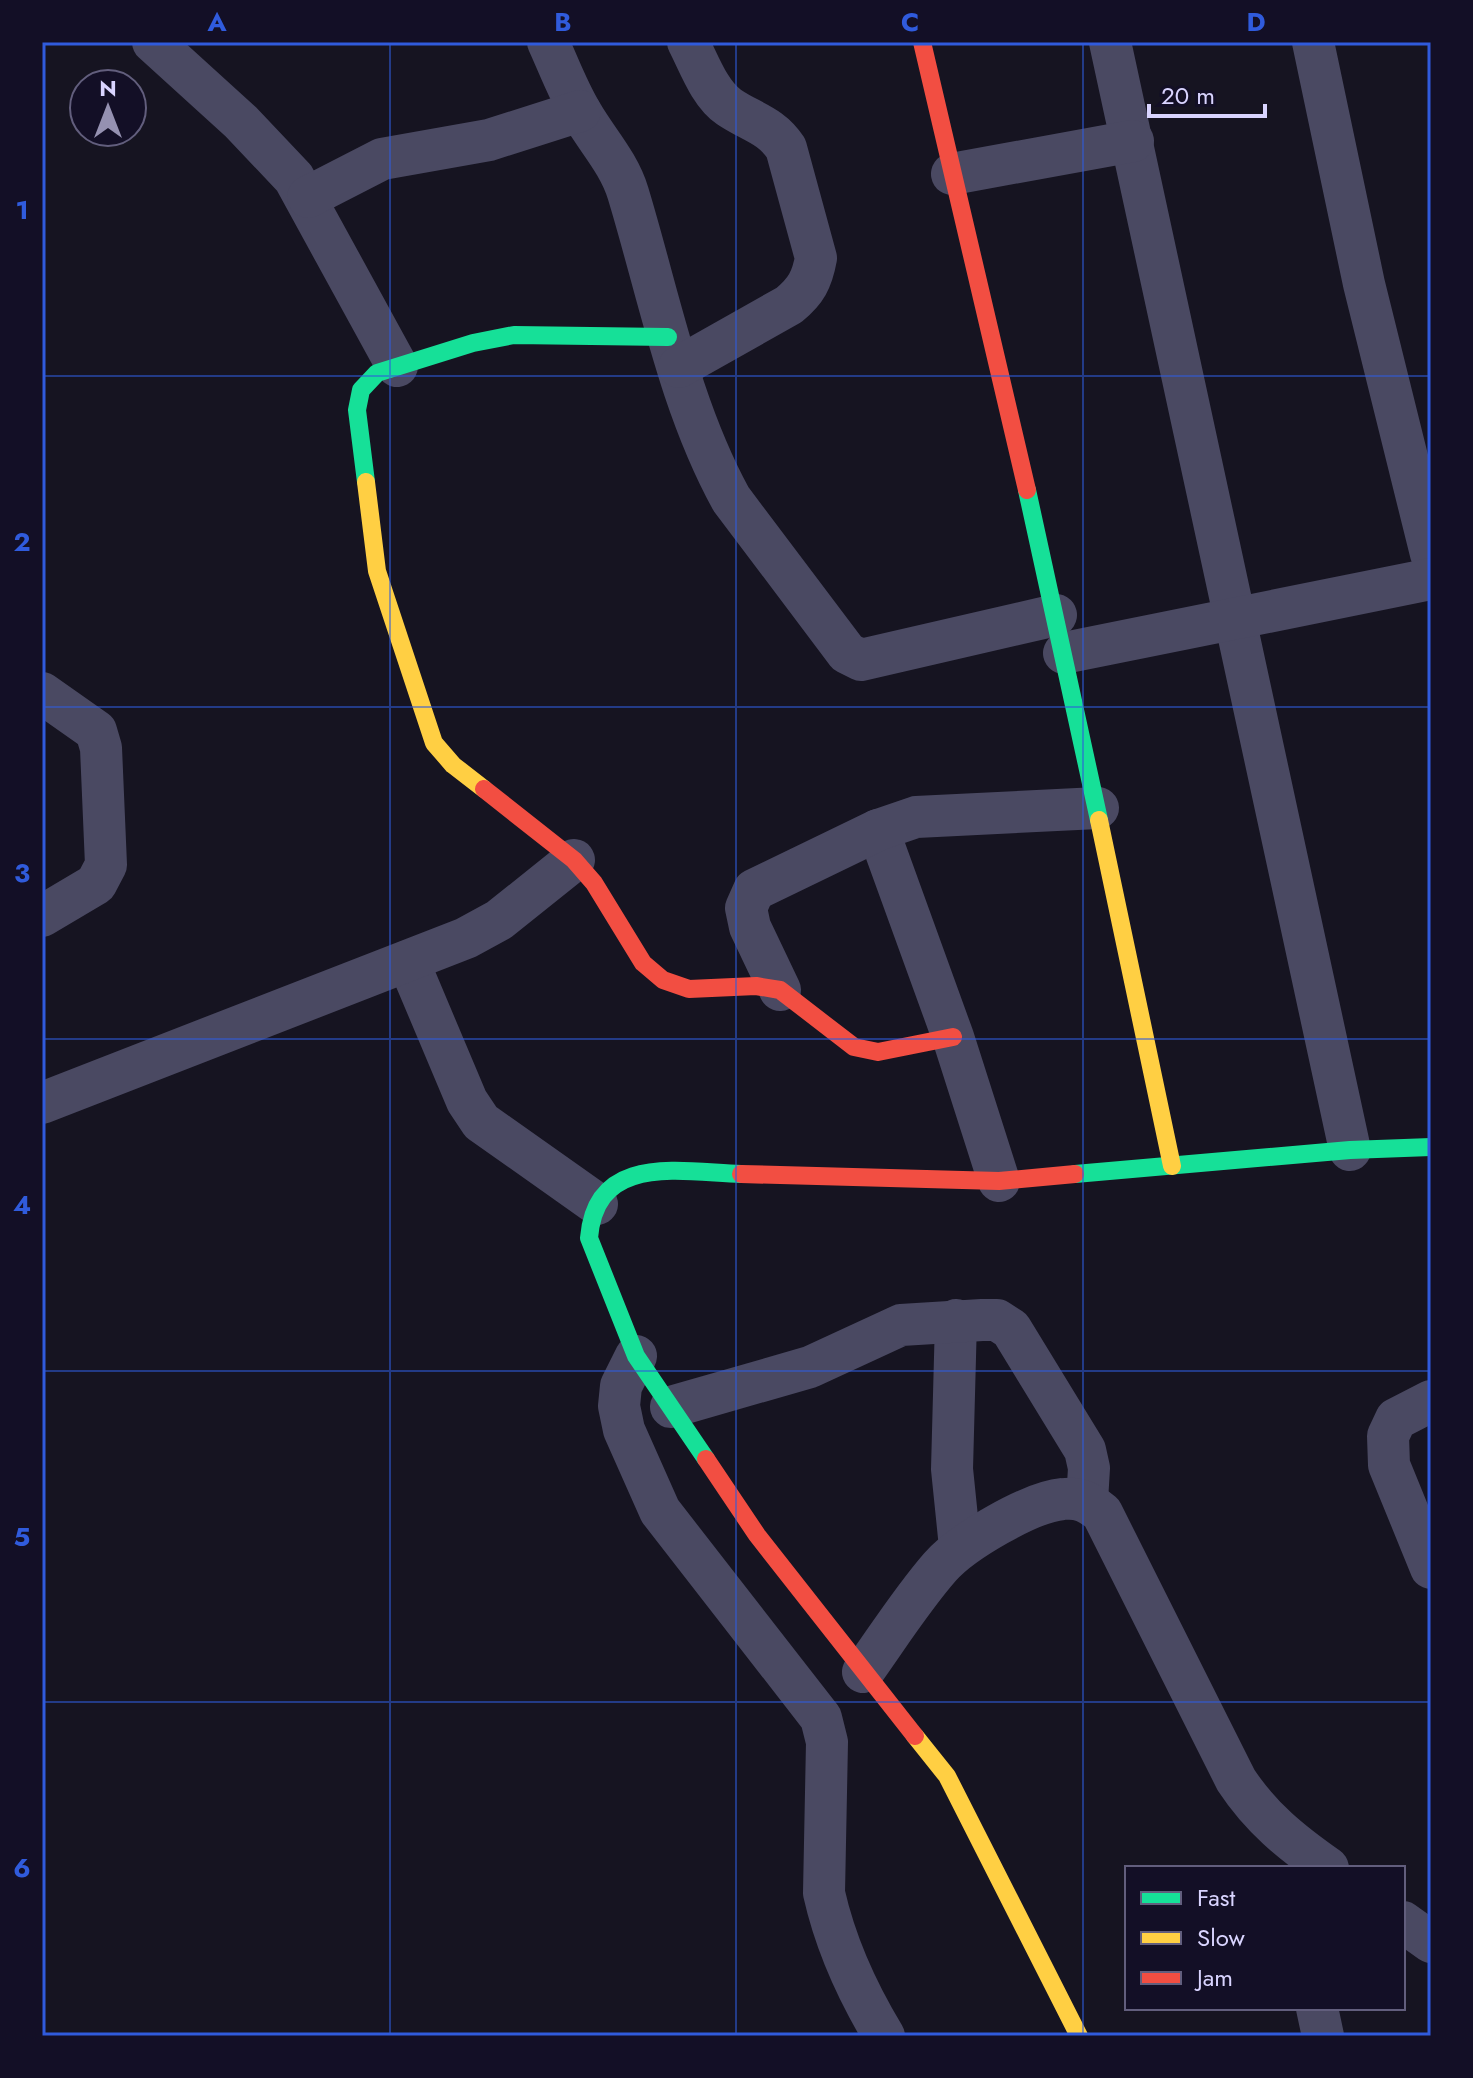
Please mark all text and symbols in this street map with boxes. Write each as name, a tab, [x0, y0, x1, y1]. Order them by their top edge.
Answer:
text: A	[206, 3, 227, 41]
text: B	[554, 3, 572, 41]
text: C	[901, 3, 919, 41]
text: D	[1246, 3, 1266, 41]
north arrow	[68, 68, 148, 148]
scale bar	[1149, 68, 1265, 118]
text: N	[99, 72, 117, 104]
text: 20 m	[1161, 78, 1215, 113]
text: 1	[15, 191, 29, 229]
text: 2	[13, 523, 31, 561]
text: 3	[14, 854, 30, 892]
text: 4	[13, 1186, 31, 1224]
text: 5	[14, 1518, 30, 1556]
text: 6	[13, 1849, 31, 1887]
legend	[1125, 1866, 1405, 2010]
text: Fast	[1197, 1880, 1235, 1915]
text: Slow	[1197, 1920, 1245, 1955]
text: Jam	[1194, 1960, 1233, 1995]

